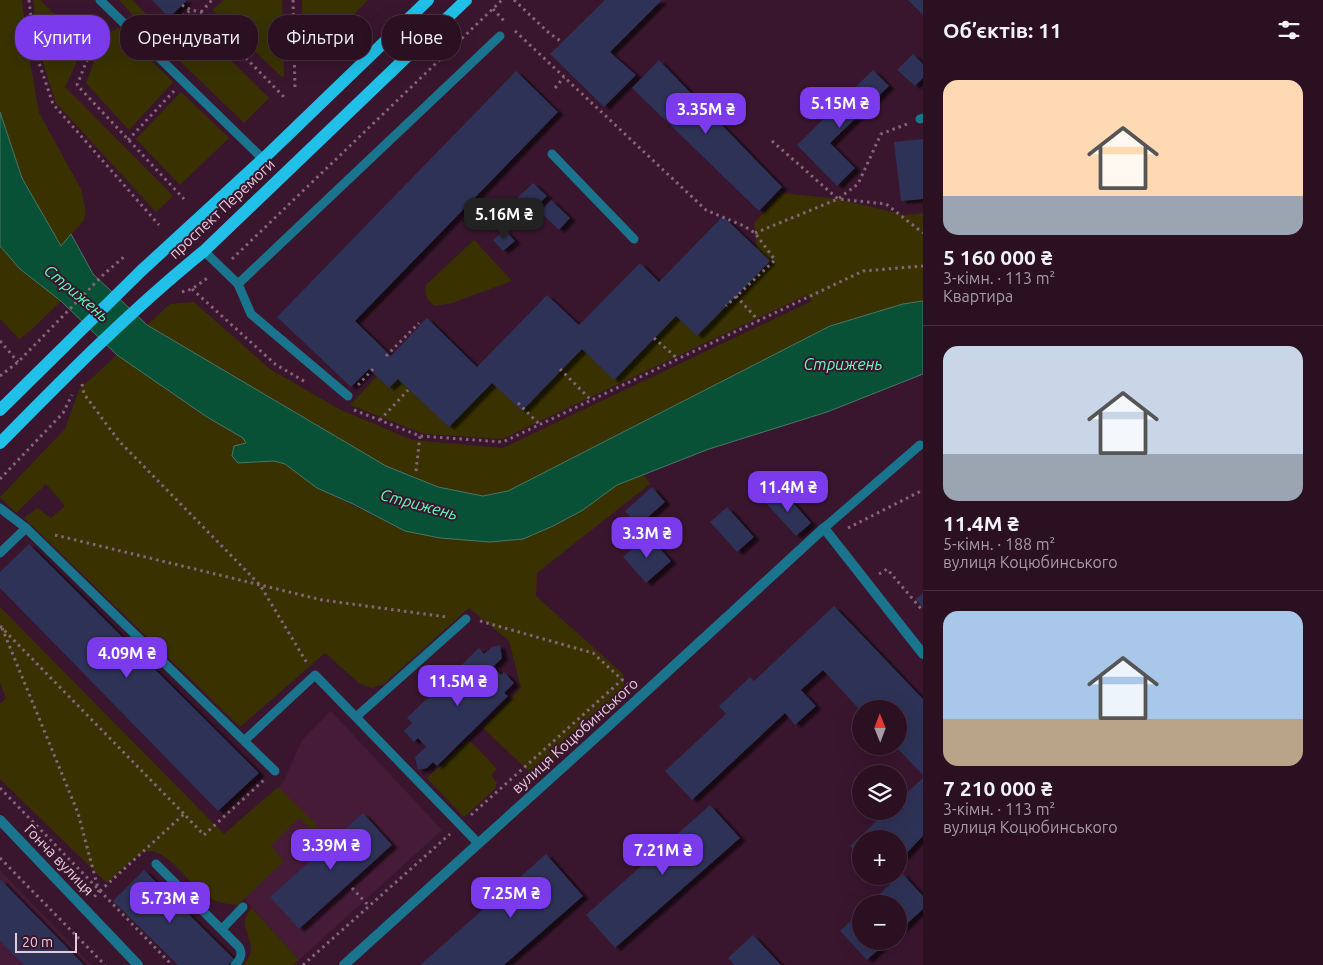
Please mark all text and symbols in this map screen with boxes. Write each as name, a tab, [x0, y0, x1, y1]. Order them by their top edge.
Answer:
chip: Купити	[15, 15, 110, 60]
chip: Орендувати	[120, 15, 258, 60]
chip: Фільтри	[268, 15, 372, 60]
chip: Нове	[382, 15, 461, 60]
icon: filters	[1275, 16, 1303, 44]
text: Об’єктів: 11	[943, 18, 1062, 42]
pin: 5.15M ₴	[794, 86, 886, 129]
pin: 3.35M ₴	[660, 92, 752, 135]
text: 5.15M ₴	[811, 94, 869, 112]
text: 3.35M ₴	[677, 100, 735, 118]
icon: home	[1078, 113, 1168, 203]
street label: проспект Перемоги	[165, 155, 278, 262]
pin: 5.16M ₴	[458, 198, 550, 240]
text: 5.16M ₴	[475, 205, 533, 223]
text: 5 160 000 ₴	[943, 245, 1053, 269]
water label: Стрижень	[41, 261, 113, 325]
text: 3-кімн. · 113 m²	[943, 269, 1055, 287]
text: Квартира	[943, 287, 1013, 305]
water label: Стрижень	[803, 355, 883, 373]
icon: home	[1078, 378, 1168, 468]
pin: 11.4M ₴	[742, 470, 834, 513]
text: 11.4M ₴	[759, 478, 817, 496]
water label: Стрижень	[378, 485, 460, 523]
text: 11.4M ₴	[943, 511, 1019, 535]
pin: 3.3M ₴	[606, 516, 688, 559]
text: 3.3M ₴	[622, 524, 672, 542]
text: 5-кімн. · 188 m²	[943, 535, 1055, 553]
text: вулиця Коцюбинського	[943, 553, 1118, 571]
pin: 4.09M ₴	[81, 636, 173, 679]
icon: home	[1078, 643, 1168, 733]
text: 4.09M ₴	[98, 644, 156, 662]
pin: 11.5M ₴	[412, 664, 504, 707]
text: 11.5M ₴	[429, 672, 487, 690]
street label: вулиця Коцюбинського	[508, 675, 641, 797]
north arrow	[852, 700, 908, 755]
map controls	[852, 700, 907, 950]
button: layers	[852, 765, 907, 820]
text: 7 210 000 ₴	[943, 776, 1053, 800]
text: 3-кімн. · 113 m²	[943, 800, 1055, 818]
text: вулиця Коцюбинського	[943, 818, 1118, 836]
street label: Гонча вулиця	[21, 821, 97, 899]
pin: 3.39M ₴	[285, 828, 377, 871]
button: +	[852, 830, 907, 885]
pin: 7.21M ₴	[617, 834, 709, 876]
text: 3.39M ₴	[302, 836, 360, 854]
text: 7.21M ₴	[634, 841, 692, 859]
pin: 7.25M ₴	[465, 876, 557, 919]
pin: 5.73M ₴	[124, 882, 216, 924]
text: 7.25M ₴	[482, 884, 540, 902]
text: 5.73M ₴	[141, 889, 199, 907]
button: −	[852, 895, 907, 950]
scale bar	[15, 930, 78, 953]
text: 20 m	[22, 934, 53, 950]

